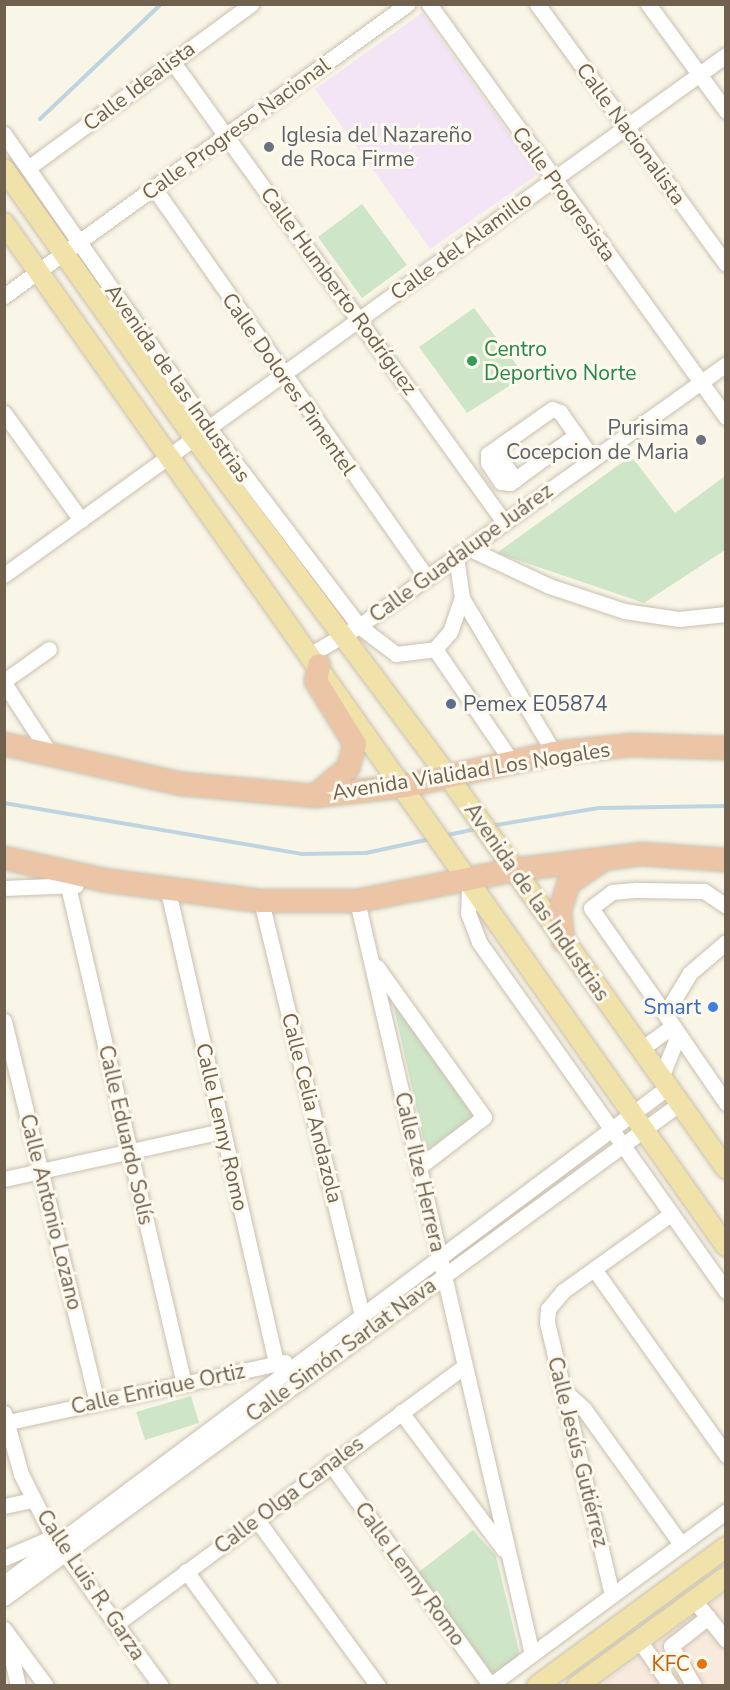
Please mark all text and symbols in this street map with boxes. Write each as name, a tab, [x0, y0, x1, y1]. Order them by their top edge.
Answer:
street label: Calle Idealista	[78, 36, 200, 136]
street label: Calle Progreso Nacional	[137, 52, 335, 206]
street label: Calle Nacionalista	[571, 58, 691, 210]
place label: Iglesia del Nazareño de Roca Firme	[281, 122, 472, 172]
street label: Calle Progresista	[507, 122, 621, 266]
marker: Iglesia del Nazareño de Roca Firme	[262, 140, 276, 154]
street label: Calle Humberto Rodríguez	[255, 182, 423, 400]
street label: Calle del Alamillo	[385, 186, 537, 306]
street label: Avenida de las Industrias	[100, 279, 256, 487]
street label: Calle Dolores Pimentel	[217, 288, 361, 480]
place label: Centro Deportivo Norte	[484, 336, 636, 386]
marker: Centro Deportivo Norte	[465, 354, 479, 368]
place label: Purisima Cocepcion de Maria	[506, 415, 689, 465]
marker: Purisima Cocepcion de Maria	[694, 433, 708, 447]
street label: Calle Guadalupe Juárez	[365, 478, 557, 628]
place label: Pemex E05874	[463, 691, 608, 717]
marker: Pemex E05874	[444, 697, 458, 711]
street label: Avenida Vialidad Los Nogales	[330, 737, 612, 805]
street label: Avenida de las Industrias	[459, 798, 615, 1006]
place label: Smart	[644, 994, 701, 1020]
marker: Smart	[706, 1000, 720, 1014]
street label: Calle Celia Andazola	[276, 1010, 348, 1206]
street label: Calle Lenny Romo	[190, 1041, 254, 1213]
street label: Calle Eduardo Solís	[93, 1043, 159, 1227]
street label: Calle Ilze Herrera	[389, 1090, 451, 1254]
street label: Calle Antonio Lozano	[14, 1111, 88, 1313]
street label: Calle Simón Sarlat Nava	[241, 1273, 441, 1427]
street label: Calle Jesús Gutiérrez	[542, 1354, 614, 1550]
street label: Calle Enrique Ortiz	[69, 1358, 247, 1420]
street label: Calle Olga Canales	[209, 1431, 369, 1559]
street label: Calle Lenny Romo	[349, 1497, 471, 1651]
street label: Calle Luis R. Garza	[31, 1505, 151, 1665]
place label: KFC	[652, 1651, 690, 1677]
marker: KFC	[695, 1657, 709, 1671]

